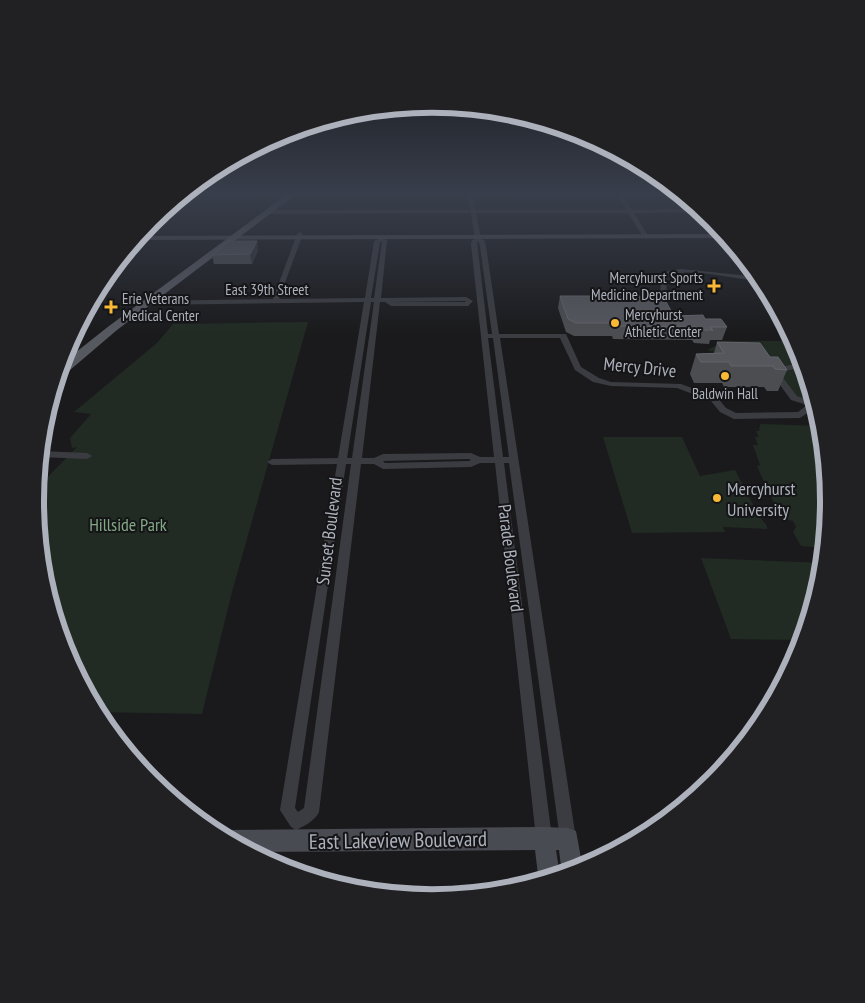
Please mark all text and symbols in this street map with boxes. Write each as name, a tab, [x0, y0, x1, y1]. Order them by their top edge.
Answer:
place label: Mercyhurst Sports Medicine Department	[591, 268, 703, 304]
marker: Mercyhurst Sports Medicine Department	[707, 279, 721, 293]
street label: East 39th Street	[225, 280, 309, 299]
place label: Erie Veterans Medical Center	[122, 289, 200, 325]
marker: Erie Veterans Medical Center	[104, 300, 118, 314]
place label: Mercyhurst Athletic Center	[625, 305, 702, 341]
marker: Mercyhurst Athletic Center	[609, 317, 621, 329]
street label: Mercy Drive	[603, 352, 677, 382]
marker: Baldwin Hall	[719, 370, 731, 382]
place label: Baldwin Hall	[692, 384, 758, 403]
street label: Sunset Boulevard	[311, 476, 347, 586]
place label: Mercyhurst University	[727, 477, 796, 521]
marker: Mercyhurst University	[711, 492, 723, 504]
street label: Parade Boulevard	[493, 503, 529, 613]
park label: Hillside Park	[89, 513, 167, 536]
street label: East Lakeview Boulevard	[309, 825, 487, 855]

